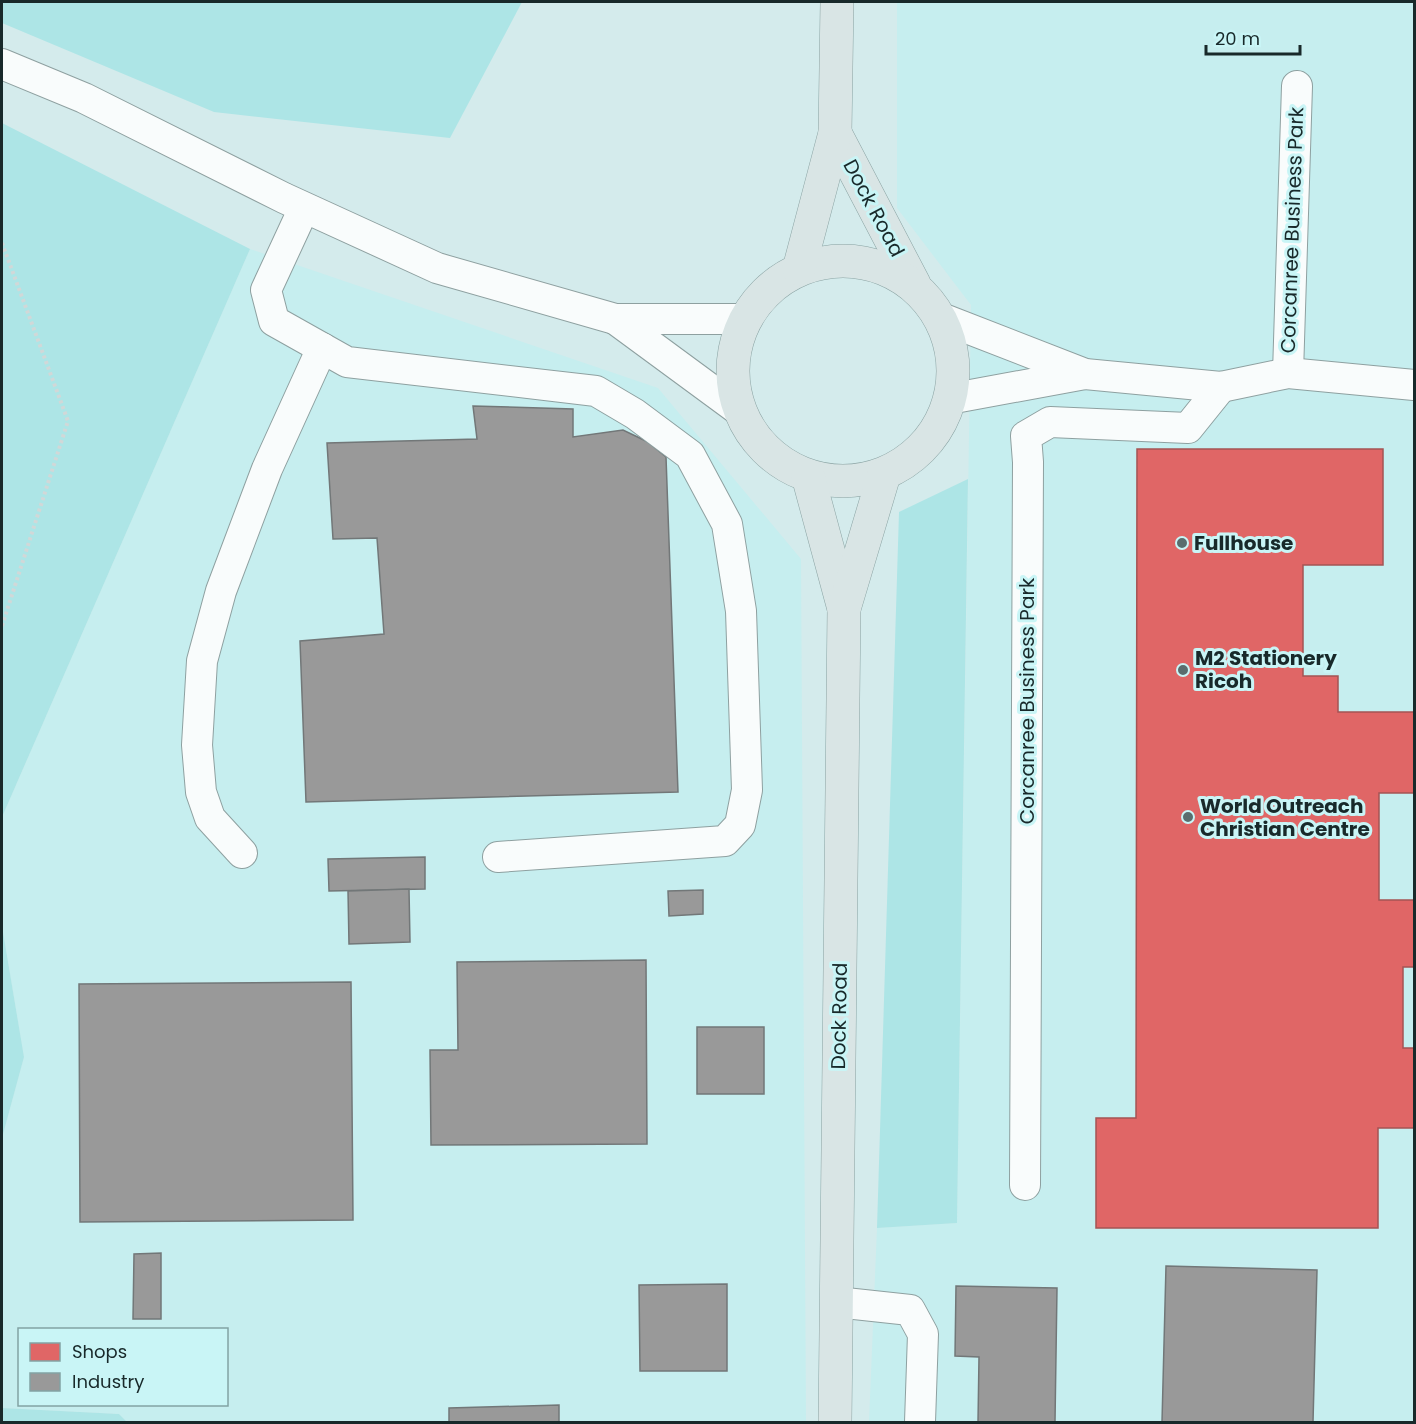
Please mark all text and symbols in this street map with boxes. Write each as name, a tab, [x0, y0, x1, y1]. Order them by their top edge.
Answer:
scale bar	[1206, 18, 1300, 56]
text: 20 m	[1215, 26, 1260, 51]
street label: Corcanree Business Park	[1274, 106, 1310, 354]
street label: Dock Road	[837, 154, 911, 262]
place label: Fullhouse	[1194, 529, 1293, 557]
marker: Fullhouse	[1175, 536, 1189, 550]
street label: Corcanree Business Park	[1013, 577, 1041, 824]
place label: M2 Stationery Ricoh	[1195, 644, 1337, 695]
marker: M2 Stationery Ricoh	[1176, 663, 1190, 677]
place label: World Outreach Christian Centre	[1200, 792, 1370, 843]
marker: World Outreach Christian Centre	[1181, 810, 1195, 824]
street label: Dock Road	[824, 962, 854, 1070]
legend	[18, 1328, 228, 1406]
text: Shops	[72, 1339, 127, 1364]
text: Industry	[72, 1369, 144, 1394]

